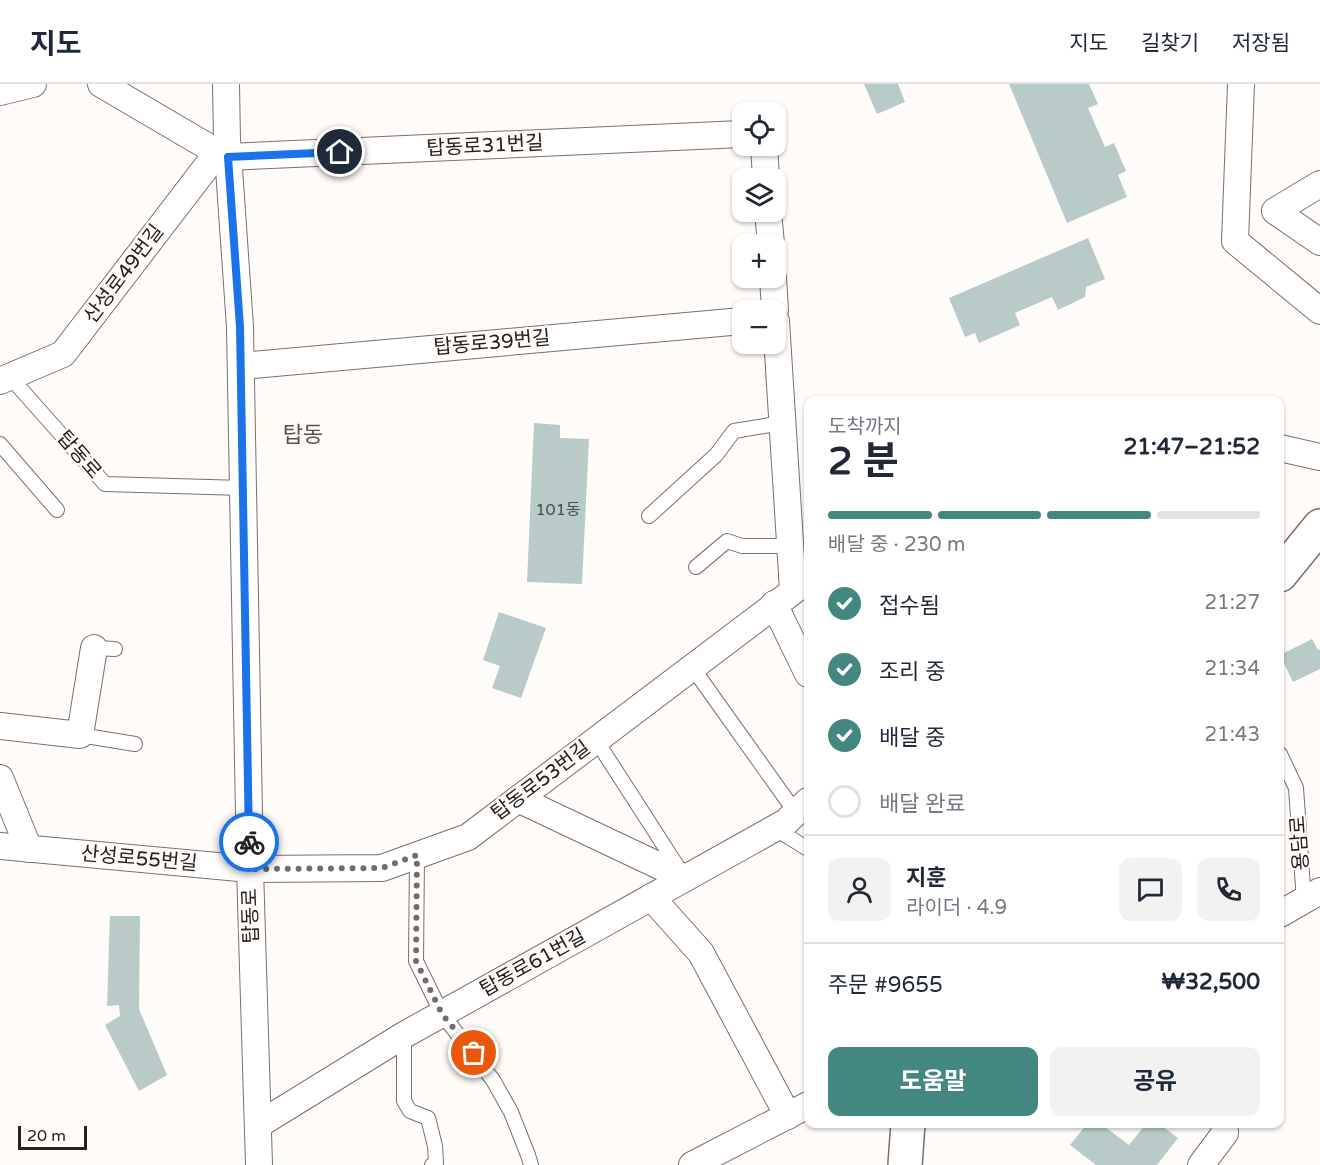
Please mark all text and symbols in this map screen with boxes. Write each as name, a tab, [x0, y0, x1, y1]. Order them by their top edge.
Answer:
text: 지도	[30, 27, 82, 61]
text: 지도	[1069, 31, 1108, 56]
text: 길찾기	[1141, 31, 1199, 56]
text: 저장됨	[1232, 31, 1290, 56]
map controls	[732, 102, 786, 354]
button: locate	[732, 102, 786, 156]
pin	[314, 126, 365, 177]
street label: 탑동로31번길	[426, 131, 544, 161]
icon: home	[323, 135, 356, 168]
button: layers	[732, 168, 786, 222]
street label: 산성로49번길	[79, 220, 169, 328]
button: +	[732, 234, 786, 288]
button: −	[732, 300, 786, 354]
street label: 탑동로39번길	[433, 326, 551, 360]
text: 도착까지	[828, 415, 902, 439]
district label: 탑동	[283, 422, 323, 448]
street label: 탑동로	[52, 426, 106, 484]
text: 21:47–21:52	[1123, 434, 1260, 460]
text: 2 분	[828, 438, 899, 485]
house number: 101동	[536, 500, 581, 520]
text: 배달 중 · 230 m	[828, 533, 965, 557]
icon: check	[828, 587, 861, 620]
text: 21:27	[1205, 591, 1260, 615]
text: 접수됨	[879, 593, 940, 619]
icon: check	[828, 653, 861, 686]
text: 21:34	[1205, 657, 1260, 681]
text: 조리 중	[879, 659, 945, 685]
icon: check	[828, 719, 861, 752]
text: 21:43	[1205, 723, 1260, 747]
text: 배달 중	[879, 725, 945, 751]
street label: 탑동로53번길	[487, 736, 595, 826]
text: 배달 완료	[879, 791, 966, 817]
courier	[219, 812, 279, 872]
street label: 용담로	[1286, 815, 1314, 871]
icon: bike	[233, 826, 266, 859]
street label: 산성로55번길	[80, 842, 198, 876]
button: person	[828, 858, 891, 921]
button: chat	[1119, 858, 1182, 921]
button: phone	[1197, 858, 1260, 921]
text: 지훈	[906, 865, 946, 891]
street label: 탑동로	[238, 888, 264, 944]
text: 라이더 · 4.9	[906, 896, 1007, 920]
street label: 탑동로61번길	[476, 924, 590, 1002]
text: ₩32,500	[1161, 969, 1260, 995]
text: 주문 #9655	[828, 972, 943, 998]
pin	[448, 1027, 499, 1078]
icon: bag	[457, 1036, 490, 1069]
button: 도움말	[828, 1047, 1038, 1116]
button: 공유	[1050, 1047, 1260, 1116]
scale bar	[18, 1123, 87, 1150]
text: 20 m	[27, 1126, 66, 1146]

